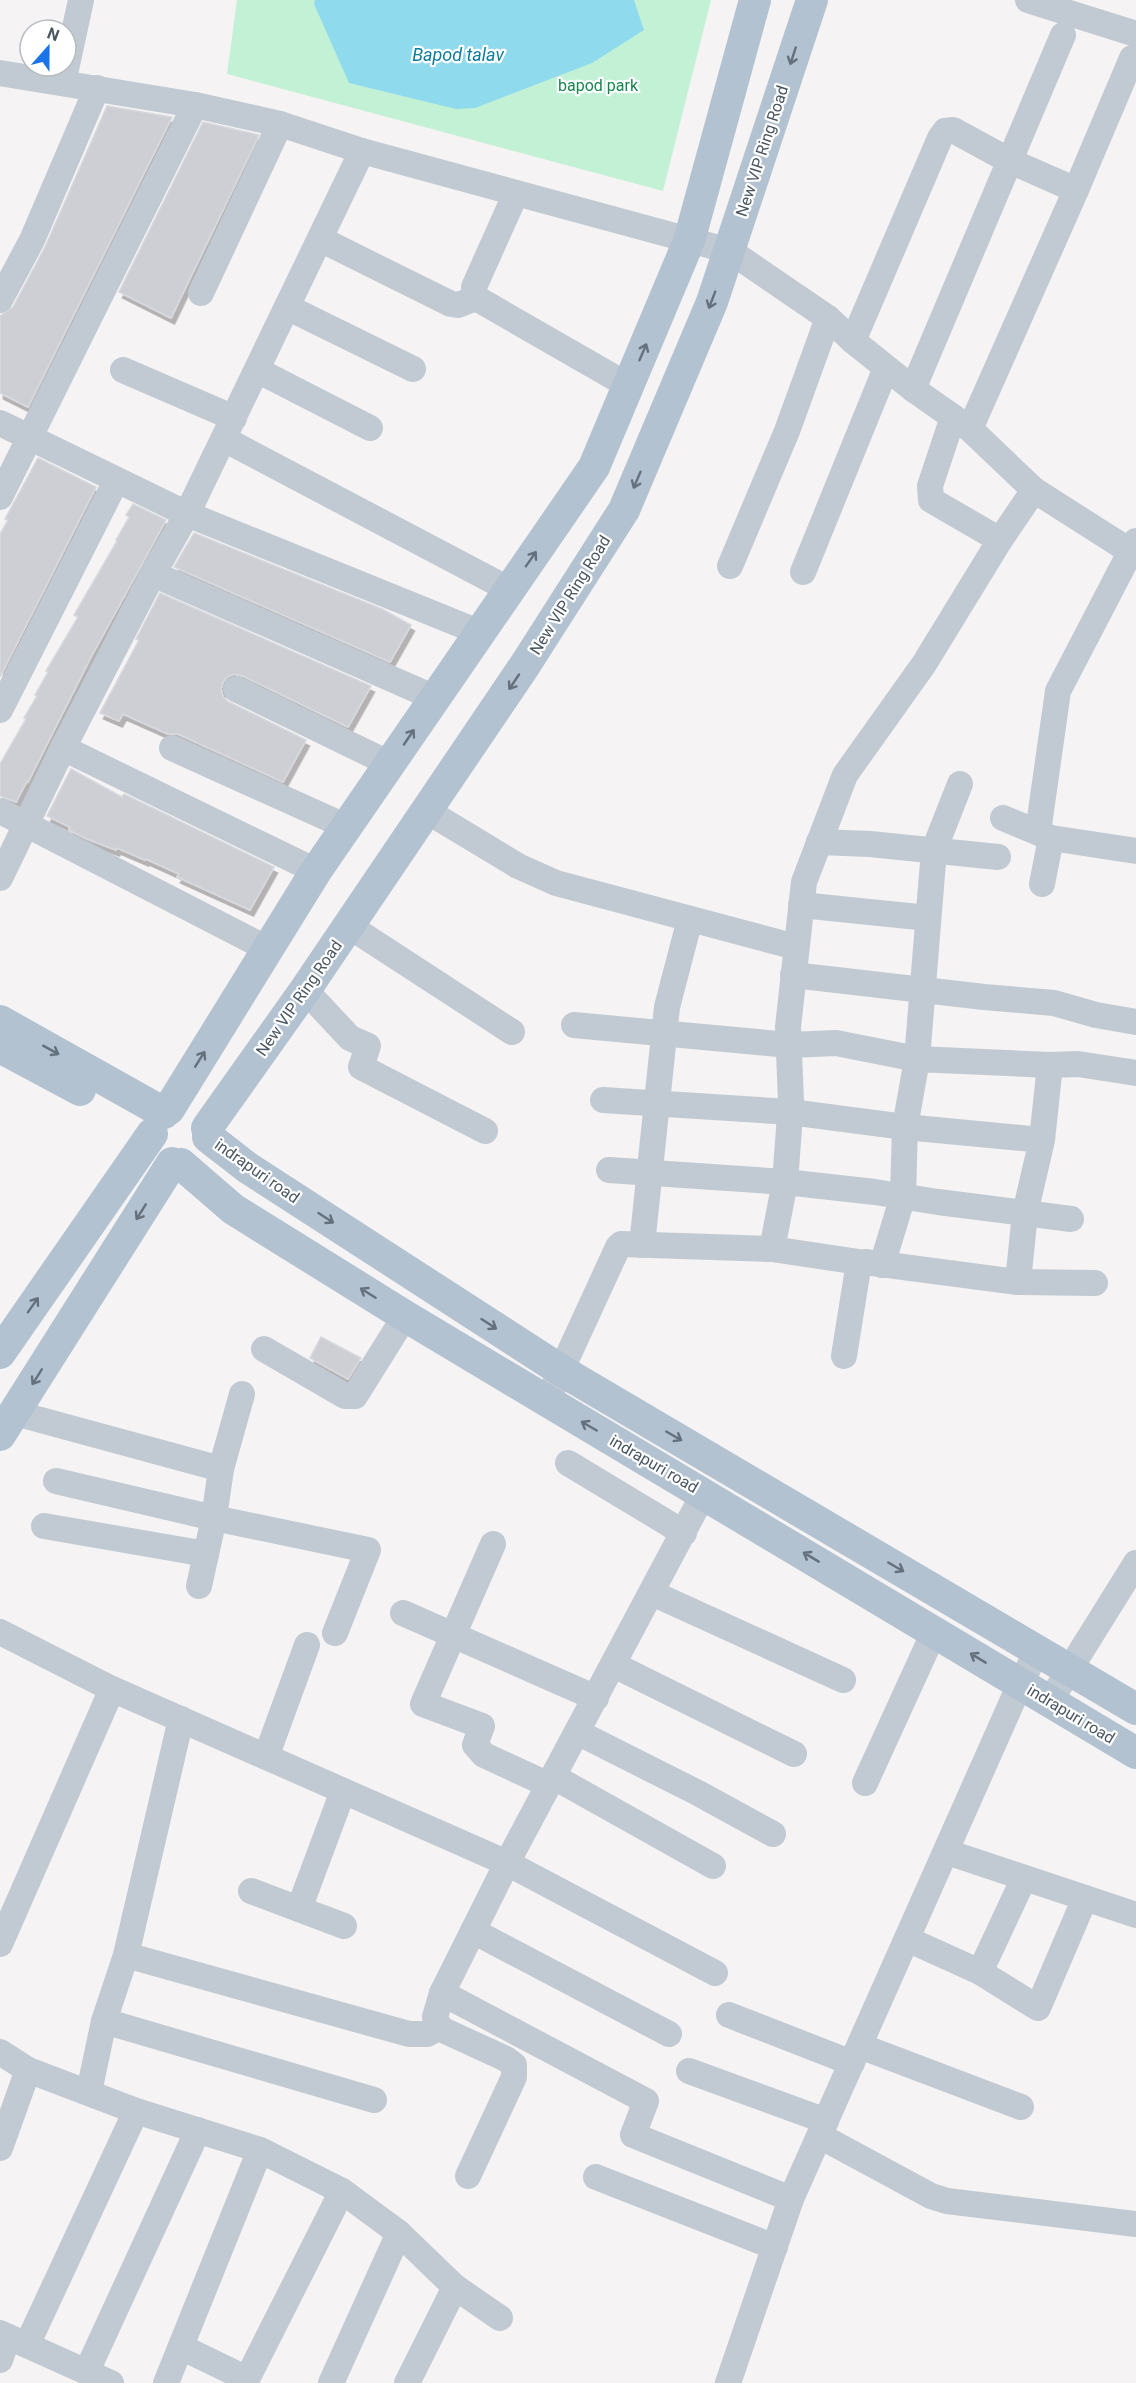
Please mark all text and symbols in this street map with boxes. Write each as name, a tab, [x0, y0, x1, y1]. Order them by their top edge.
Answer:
north arrow	[18, 18, 78, 78]
text: N	[45, 24, 62, 45]
water label: Bapod talav	[412, 44, 504, 65]
one-way arrow	[787, 46, 798, 65]
park label: bapod park	[558, 76, 639, 95]
street label: New VIP Ring Road	[732, 83, 792, 219]
one-way arrow	[706, 291, 717, 309]
one-way arrow	[638, 343, 649, 361]
one-way arrow	[631, 471, 642, 489]
street label: New VIP Ring Road	[526, 532, 614, 658]
one-way arrow	[525, 552, 537, 568]
one-way arrow	[508, 674, 520, 690]
one-way arrow	[403, 729, 415, 746]
street label: New VIP Ring Road	[252, 937, 346, 1059]
one-way arrow	[42, 1044, 59, 1056]
one-way arrow	[195, 1051, 207, 1068]
street label: indrapuri road	[211, 1135, 303, 1207]
one-way arrow	[134, 1203, 146, 1220]
one-way arrow	[317, 1212, 334, 1224]
one-way arrow	[360, 1286, 377, 1298]
one-way arrow	[27, 1297, 39, 1313]
one-way arrow	[481, 1318, 497, 1330]
one-way arrow	[31, 1369, 44, 1386]
one-way arrow	[581, 1420, 598, 1432]
street label: indrapuri road	[606, 1431, 702, 1497]
one-way arrow	[665, 1431, 682, 1443]
one-way arrow	[803, 1551, 820, 1563]
one-way arrow	[888, 1561, 905, 1573]
one-way arrow	[970, 1652, 987, 1664]
street label: indrapuri road	[1024, 1680, 1118, 1748]

